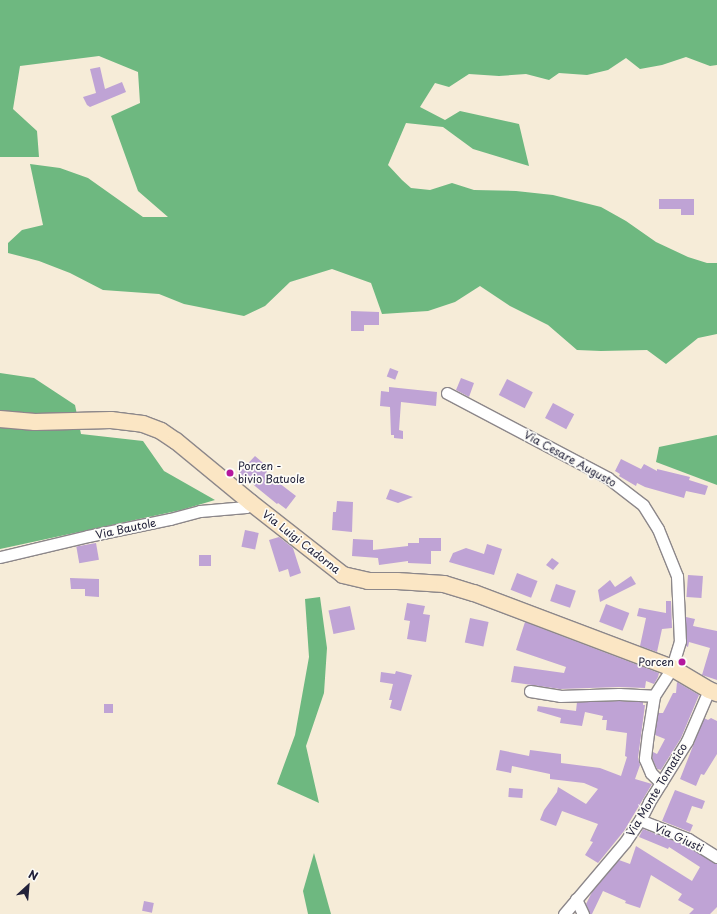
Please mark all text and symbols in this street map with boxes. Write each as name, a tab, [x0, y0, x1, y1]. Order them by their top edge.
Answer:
street label: Via Cesare Augusto	[521, 428, 619, 490]
place label: Porcen - bivio Batuole	[238, 460, 306, 486]
marker: Porcen - bivio Batuole	[225, 468, 235, 478]
street label: Via Luigi Cadorna	[259, 507, 343, 577]
street label: Via Bautole	[95, 516, 157, 542]
place label: Porcen	[638, 655, 674, 669]
marker: Porcen	[677, 657, 687, 667]
street label: Via Monte Tomatico	[624, 741, 690, 839]
street label: Via Giusti	[652, 821, 706, 855]
text: N	[26, 865, 41, 884]
north arrow	[8, 866, 48, 906]

